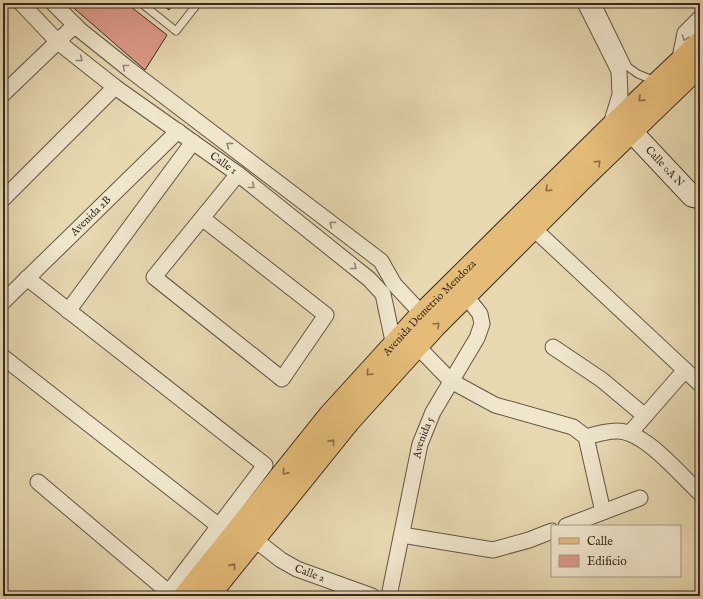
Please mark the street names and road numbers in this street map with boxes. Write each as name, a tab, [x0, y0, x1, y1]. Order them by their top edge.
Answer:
street label: Calle 0A N	[642, 143, 687, 190]
street label: Calle 1	[207, 149, 240, 178]
street label: Avenida 2B	[67, 193, 114, 240]
street label: Avenida Demetrio Mendoza	[379, 257, 479, 360]
street label: Avenida 5	[410, 415, 437, 461]
street label: Calle 2	[293, 562, 327, 585]

